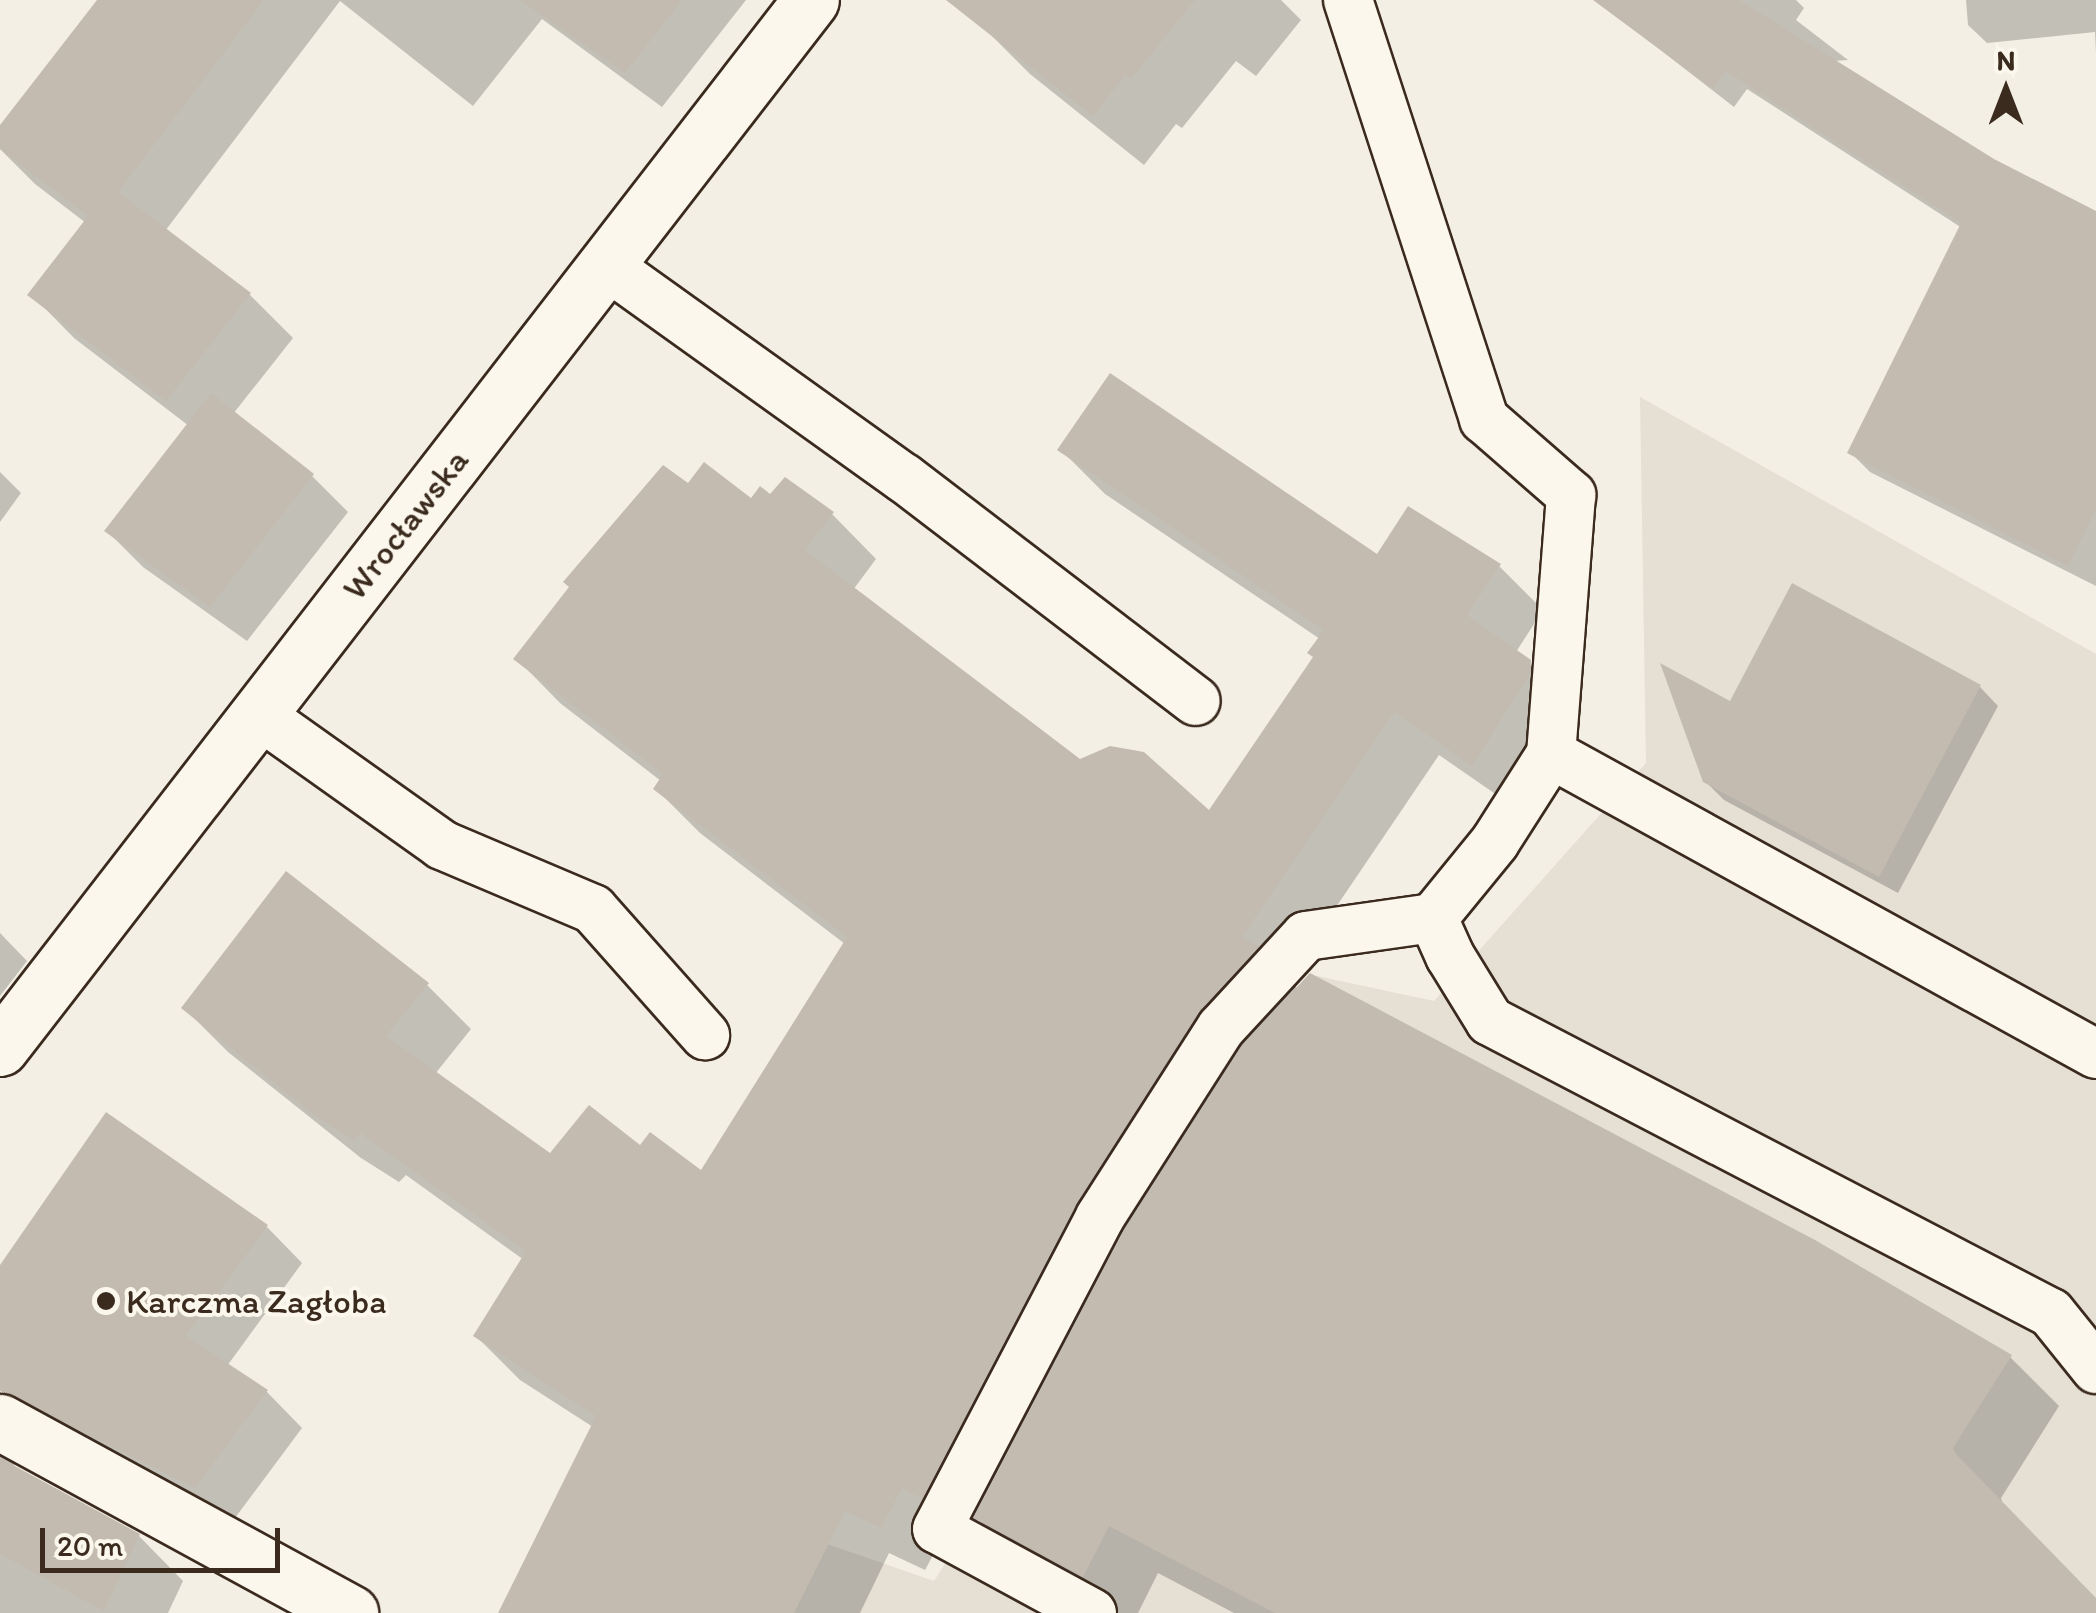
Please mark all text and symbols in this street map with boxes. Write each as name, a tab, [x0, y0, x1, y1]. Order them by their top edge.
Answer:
north arrow	[1956, 40, 2056, 140]
text: N	[1997, 43, 2015, 77]
street label: Wrocławska	[333, 440, 477, 608]
place label: Karczma Zagłoba	[126, 1280, 387, 1322]
marker: Karczma Zagłoba	[95, 1290, 117, 1312]
scale bar	[45, 1508, 285, 1570]
text: 20 m	[57, 1527, 123, 1564]

